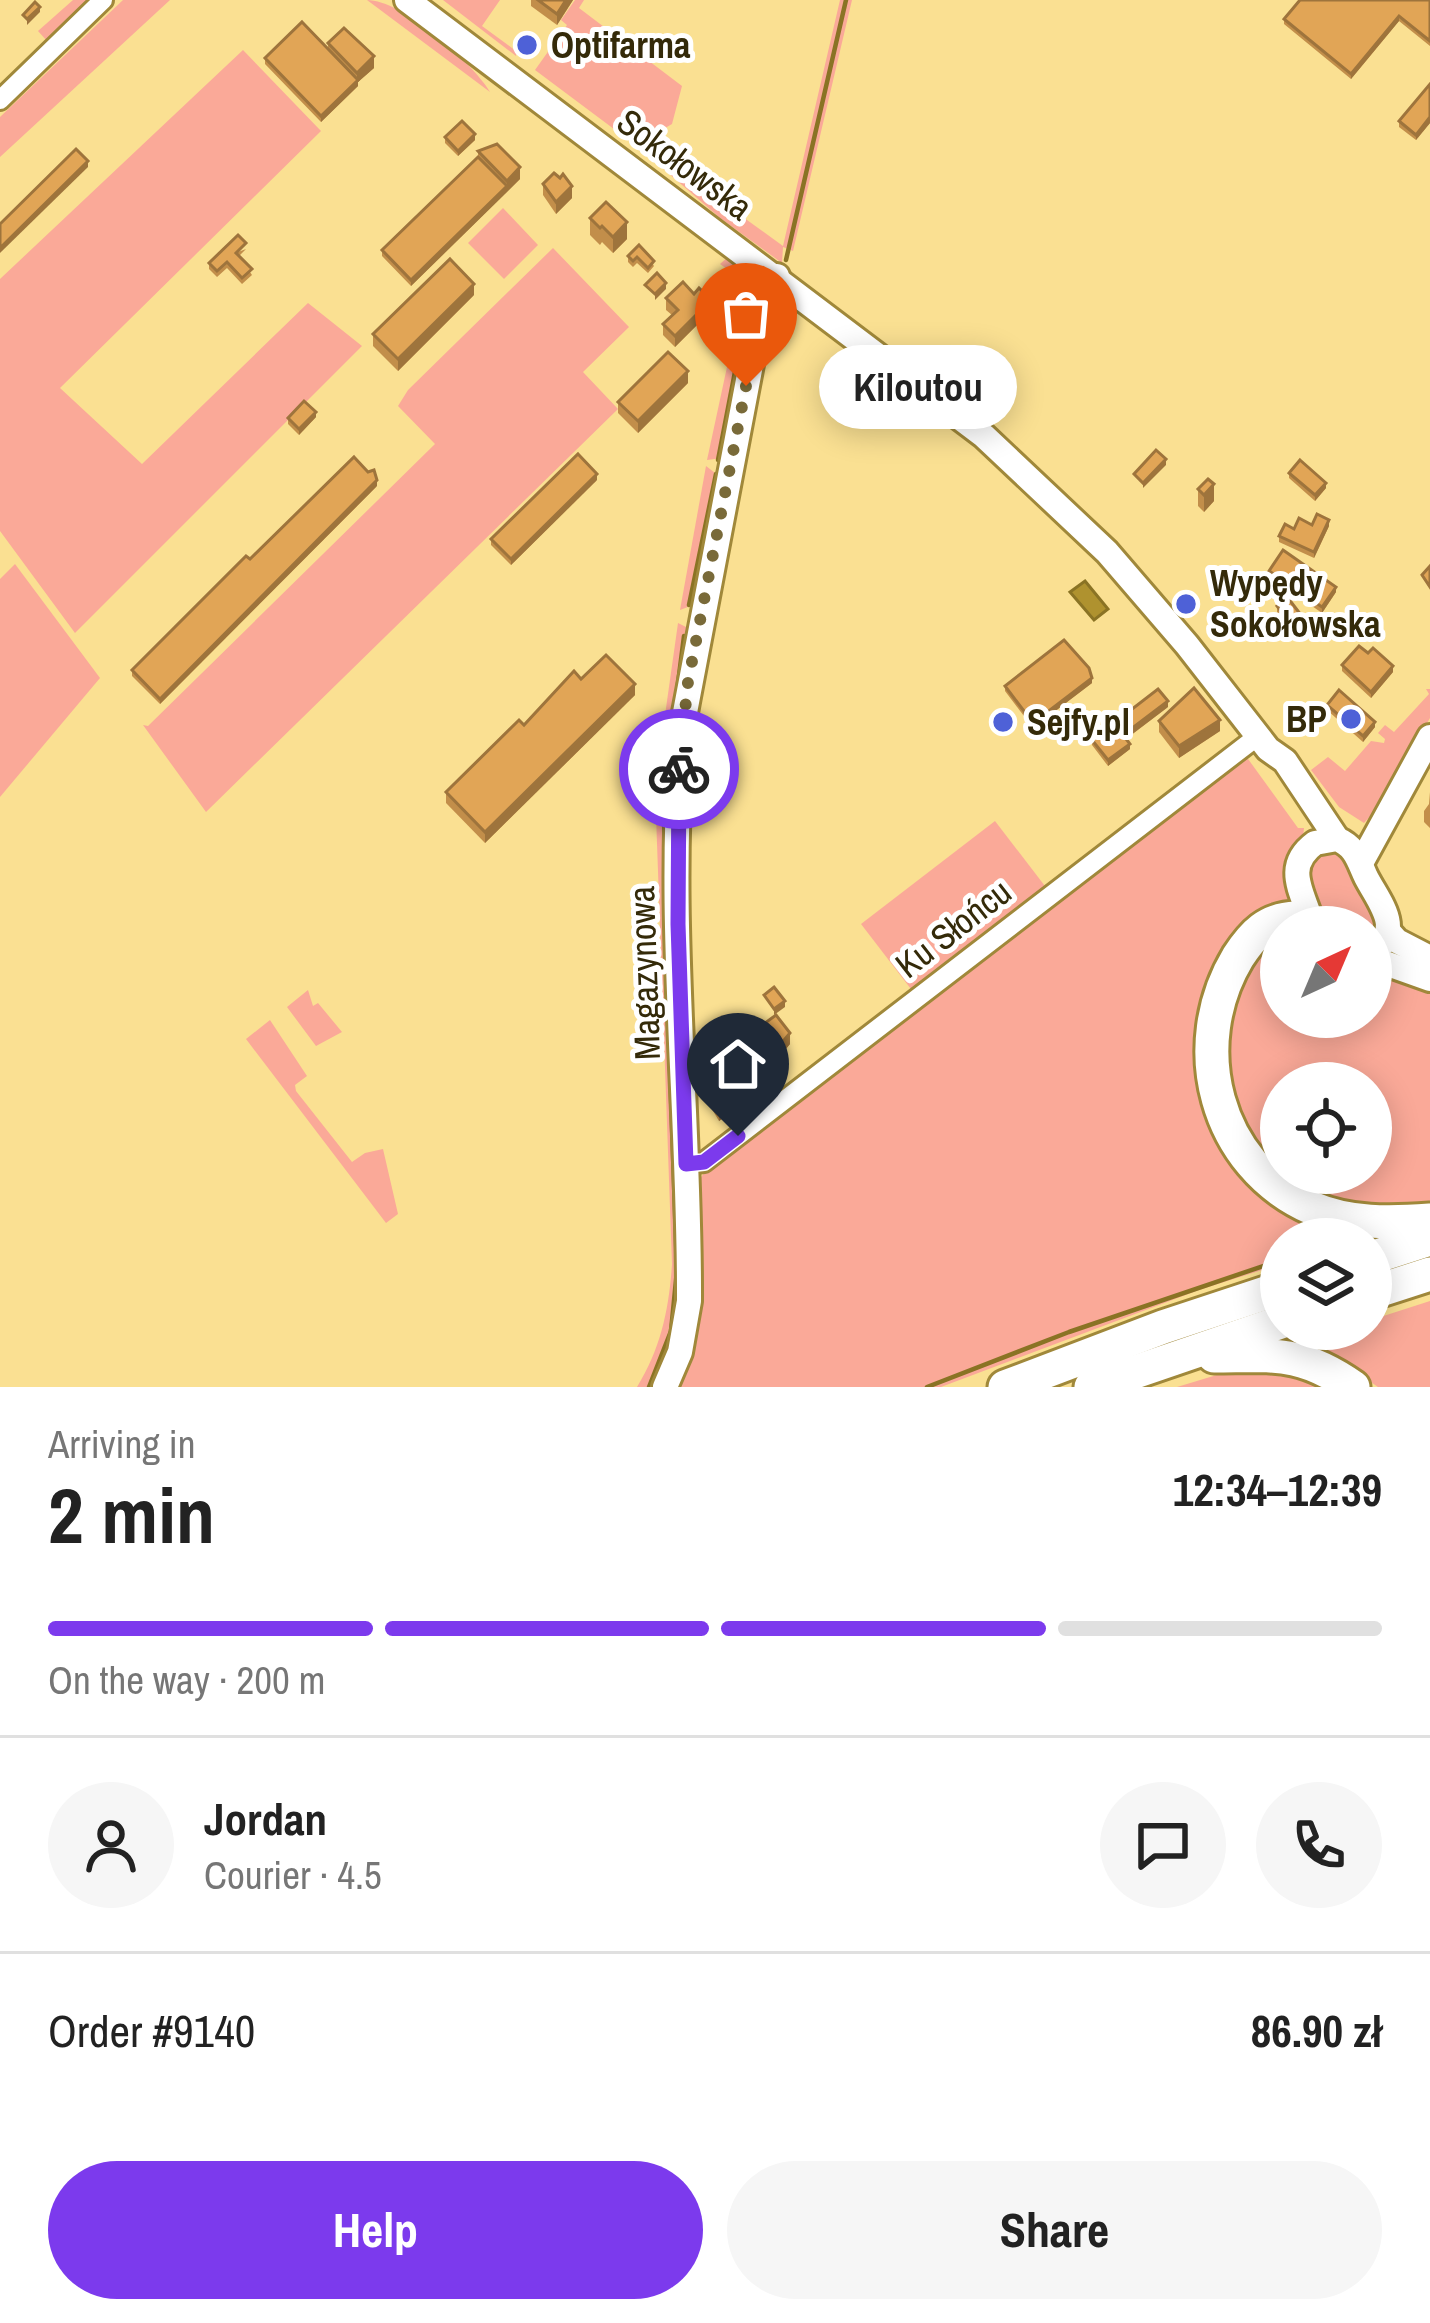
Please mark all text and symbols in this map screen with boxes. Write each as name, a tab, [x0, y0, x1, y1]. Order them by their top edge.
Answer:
place label: Optifarma	[551, 21, 691, 69]
marker: Optifarma	[514, 32, 540, 58]
street label: Sokołowska	[608, 97, 762, 231]
pin	[695, 263, 797, 386]
icon: bag	[713, 281, 779, 347]
callout: Kiloutou	[818, 344, 1016, 428]
text: Kiloutou	[853, 361, 983, 413]
place label: Wypędy Sokołowska	[1210, 559, 1381, 648]
marker: Wypędy Sokołowska	[1173, 591, 1199, 617]
place label: BP	[1286, 695, 1327, 743]
place label: Sejfy.pl	[1027, 698, 1130, 746]
marker: BP	[1338, 706, 1364, 732]
courier	[619, 709, 739, 829]
marker: Sejfy.pl	[990, 709, 1016, 735]
icon: bike	[646, 736, 712, 802]
street label: Ku Słońcu	[885, 868, 1021, 988]
street label: Magazynowa	[617, 885, 671, 1061]
north arrow	[1260, 906, 1392, 1038]
map controls	[1260, 906, 1392, 1350]
pin	[687, 1013, 789, 1136]
icon: home	[705, 1031, 771, 1097]
button: locate	[1260, 1062, 1392, 1194]
button: layers	[1260, 1218, 1392, 1350]
text: Arriving in	[48, 1418, 196, 1470]
text: 12:34–12:39	[1173, 1459, 1382, 1520]
text: 2 min	[48, 1462, 215, 1567]
text: On the way · 200 m	[48, 1654, 325, 1706]
button: person	[48, 1782, 174, 1908]
button: chat	[1100, 1782, 1226, 1908]
button: phone	[1256, 1782, 1382, 1908]
text: Jordan	[204, 1788, 327, 1849]
text: Courier · 4.5	[204, 1849, 382, 1901]
text: Order #9140	[48, 2000, 255, 2061]
text: 86.90 zł	[1251, 2000, 1382, 2061]
button: Help	[48, 2161, 703, 2299]
button: Share	[727, 2161, 1382, 2299]

